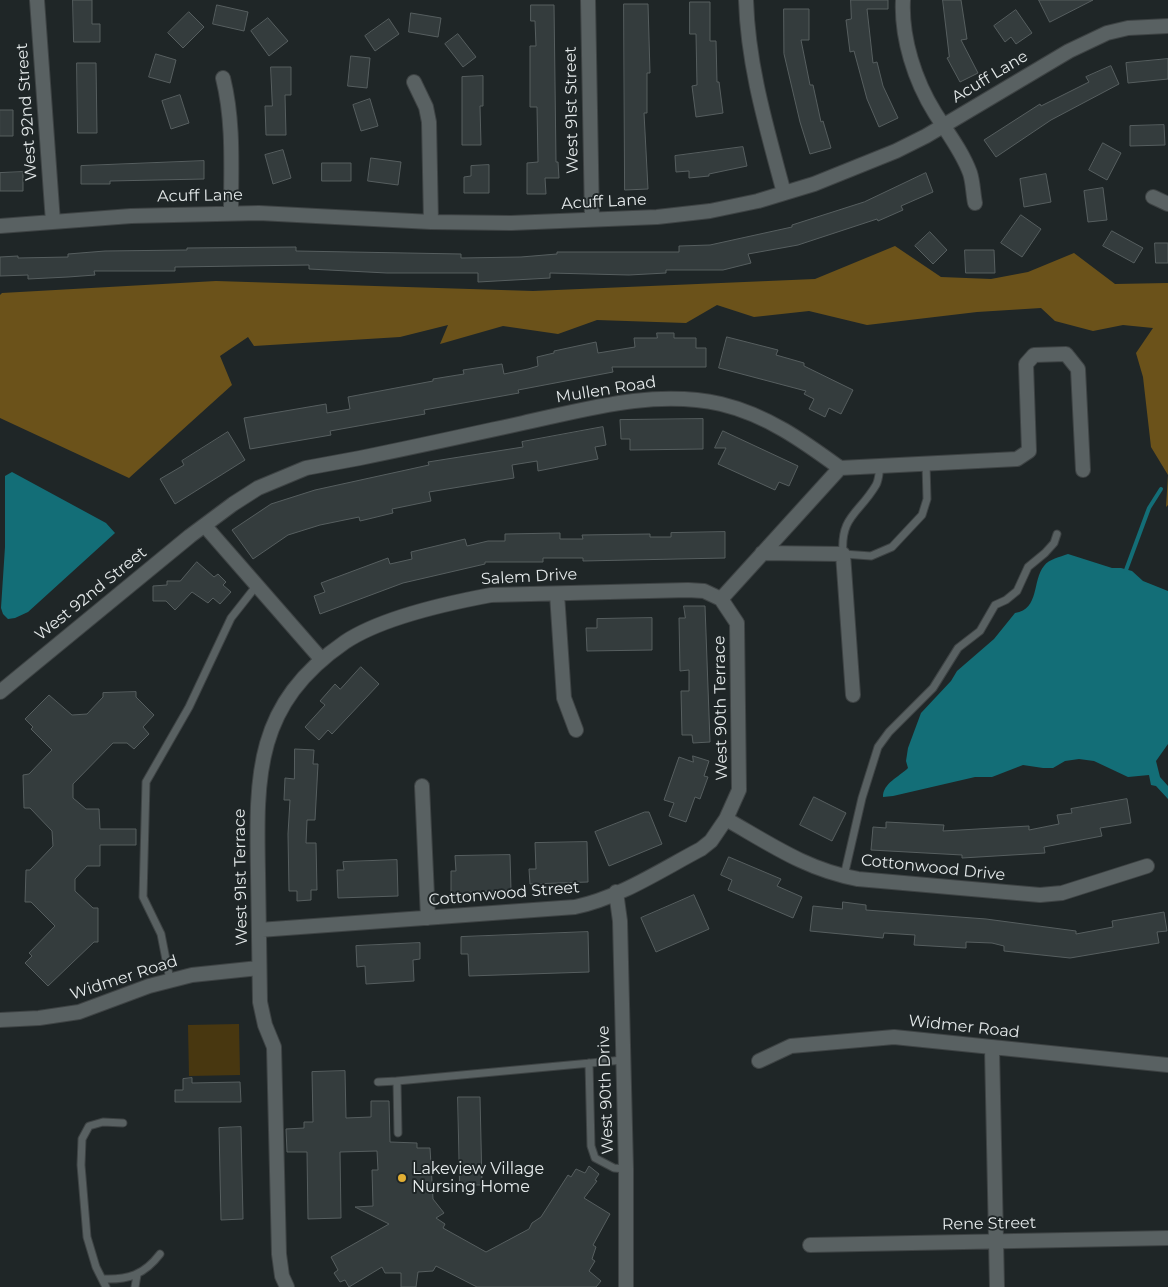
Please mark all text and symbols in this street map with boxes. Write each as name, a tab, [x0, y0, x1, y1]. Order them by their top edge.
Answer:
street label: West 92nd Street	[13, 42, 41, 182]
street label: West 91st Street	[561, 46, 583, 174]
street label: Acuff Lane	[948, 47, 1032, 107]
street label: Acuff Lane	[157, 186, 243, 206]
street label: Acuff Lane	[561, 190, 647, 214]
street label: Mullen Road	[555, 373, 657, 407]
street label: West 92nd Street	[31, 543, 151, 645]
street label: Salem Drive	[480, 565, 578, 589]
street label: West 90th Terrace	[710, 635, 732, 781]
street label: West 91st Terrace	[230, 808, 252, 946]
street label: Cottonwood Drive	[860, 851, 1006, 885]
street label: Cottonwood Street	[428, 878, 580, 910]
street label: Widmer Road	[68, 952, 180, 1004]
street label: Widmer Road	[907, 1012, 1021, 1042]
street label: West 90th Drive	[594, 1025, 618, 1155]
place label: Lakeview Village Nursing Home	[412, 1159, 544, 1197]
marker: Lakeview Village Nursing Home	[396, 1172, 408, 1184]
street label: Rene Street	[942, 1214, 1036, 1234]

